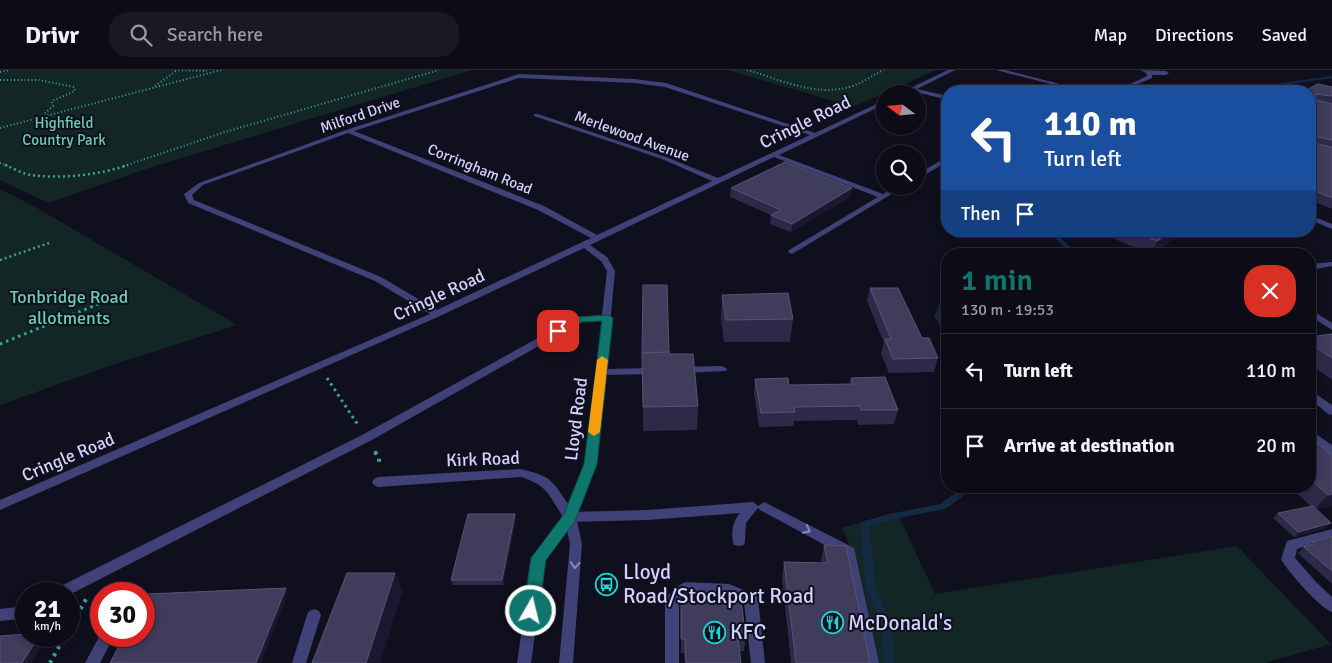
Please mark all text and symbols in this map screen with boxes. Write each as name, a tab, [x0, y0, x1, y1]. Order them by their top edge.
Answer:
search box	[109, 12, 459, 57]
text: Drivr	[25, 20, 79, 50]
icon: search	[127, 21, 155, 49]
text: Search here	[167, 23, 263, 47]
text: Map	[1094, 24, 1127, 46]
text: Directions	[1155, 24, 1234, 46]
text: Saved	[1262, 24, 1307, 46]
north arrow	[876, 85, 926, 135]
map controls	[876, 85, 926, 195]
street label: Cringle Road	[756, 90, 854, 154]
street label: Milford Drive	[318, 93, 402, 137]
text: 110 m	[1044, 102, 1137, 145]
icon: left	[961, 105, 1026, 170]
street label: Merlewood Avenue	[572, 107, 692, 165]
park label: Highfield Country Park	[22, 114, 106, 149]
street label: Corringham Road	[425, 140, 535, 198]
button: search	[876, 145, 926, 195]
text: Turn left	[1044, 145, 1122, 172]
icon: arrive	[1011, 200, 1039, 228]
text: Then	[961, 202, 1001, 226]
text: 1 min	[961, 262, 1033, 299]
street label: Cringle Road	[390, 264, 488, 326]
button: close	[1244, 265, 1296, 317]
park label: Tonbridge Road allotments	[10, 286, 128, 329]
text: 130 m · 19:53	[961, 300, 1054, 320]
pin	[537, 310, 579, 352]
icon: arrive	[544, 317, 572, 345]
icon: left	[961, 357, 989, 385]
text: Turn left	[1004, 359, 1073, 383]
text: 110 m	[1246, 359, 1296, 383]
street label: Lloyd Road	[560, 376, 592, 462]
street label: Cringle Road	[18, 428, 118, 486]
icon: arrive	[961, 432, 989, 460]
text: Arrive at destination	[1004, 434, 1175, 458]
text: 20 m	[1256, 434, 1296, 458]
street label: Kirk Road	[446, 447, 520, 471]
one-way arrow	[801, 524, 810, 534]
place label: Lloyd Road/Stockport Road	[623, 559, 814, 609]
one-way arrow	[569, 561, 580, 569]
bus stop icon: Lloyd Road/Stockport Road	[595, 572, 619, 596]
speed limit sign: 30	[90, 582, 155, 647]
position arrow	[504, 584, 556, 636]
text: 21	[34, 593, 61, 624]
place label: McDonald's	[848, 610, 952, 636]
restaurant icon: McDonald's	[820, 611, 844, 635]
text: km/h	[34, 619, 61, 634]
place label: KFC	[730, 619, 766, 645]
restaurant icon: KFC	[702, 620, 726, 644]

